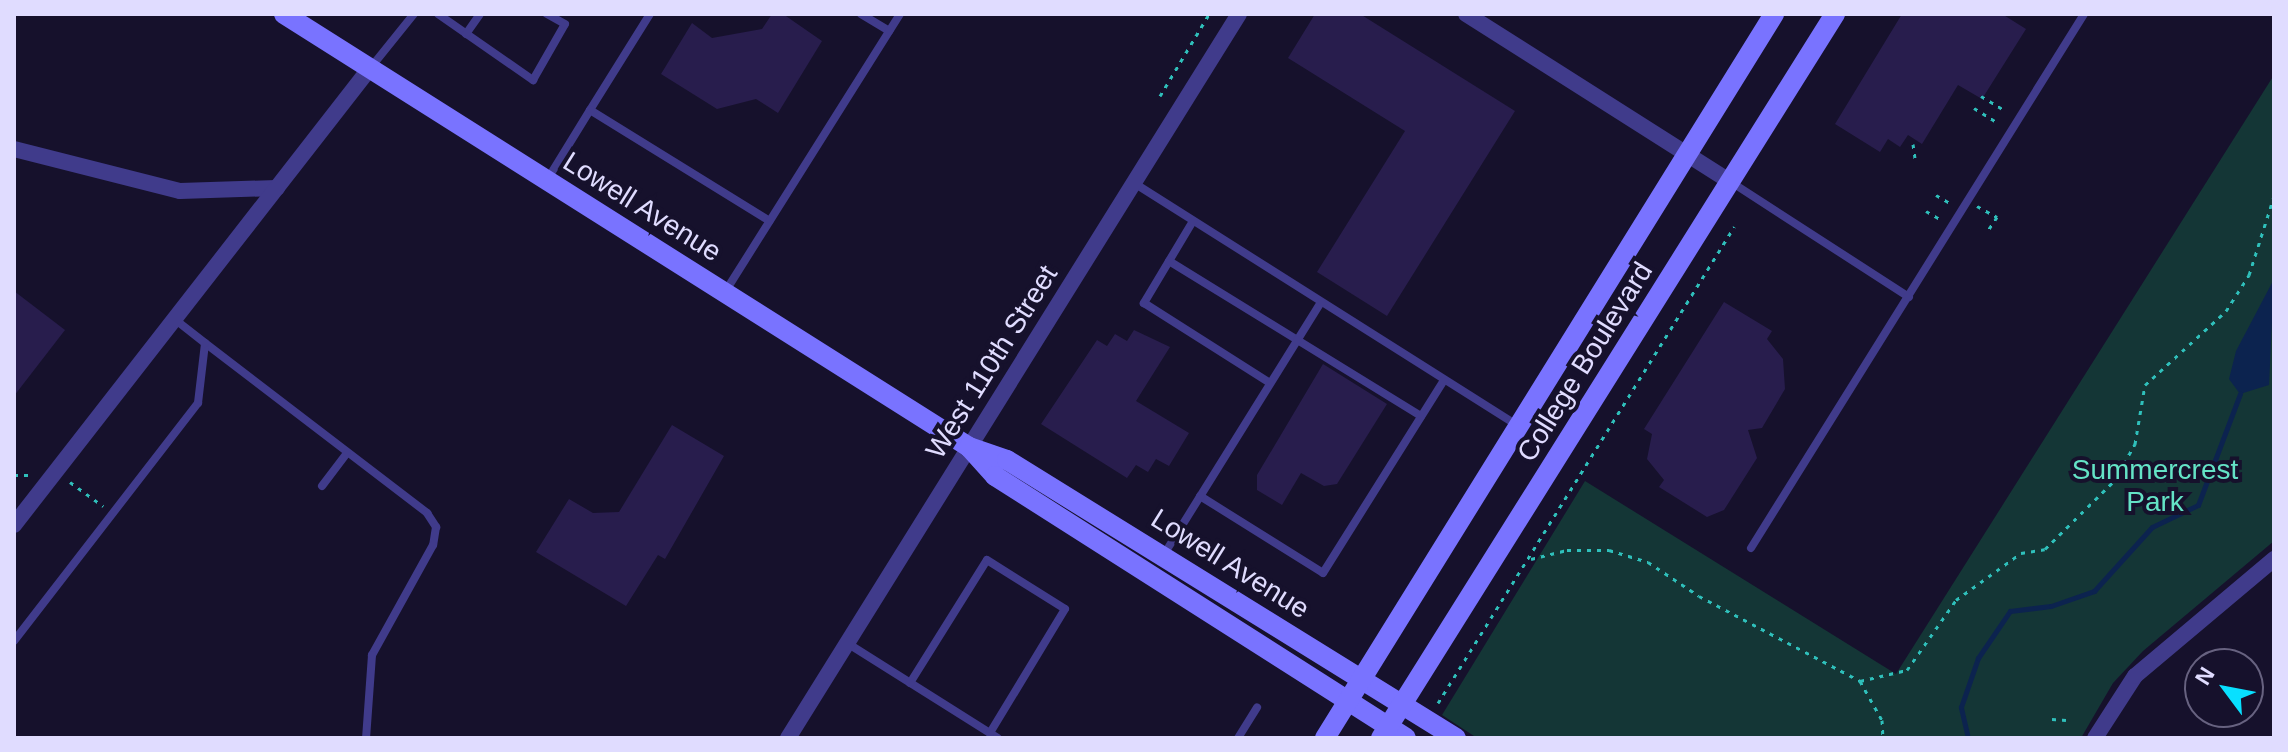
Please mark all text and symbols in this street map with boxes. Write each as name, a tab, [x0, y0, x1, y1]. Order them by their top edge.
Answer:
street label: Lowell Avenue	[556, 145, 728, 269]
street label: College Boulevard	[1510, 256, 1660, 468]
street label: West 110th Street	[919, 259, 1065, 465]
park label: Summercrest Park	[2072, 453, 2238, 519]
street label: Lowell Avenue	[1144, 502, 1316, 626]
north arrow	[2184, 648, 2264, 728]
text: N	[2190, 663, 2220, 689]

